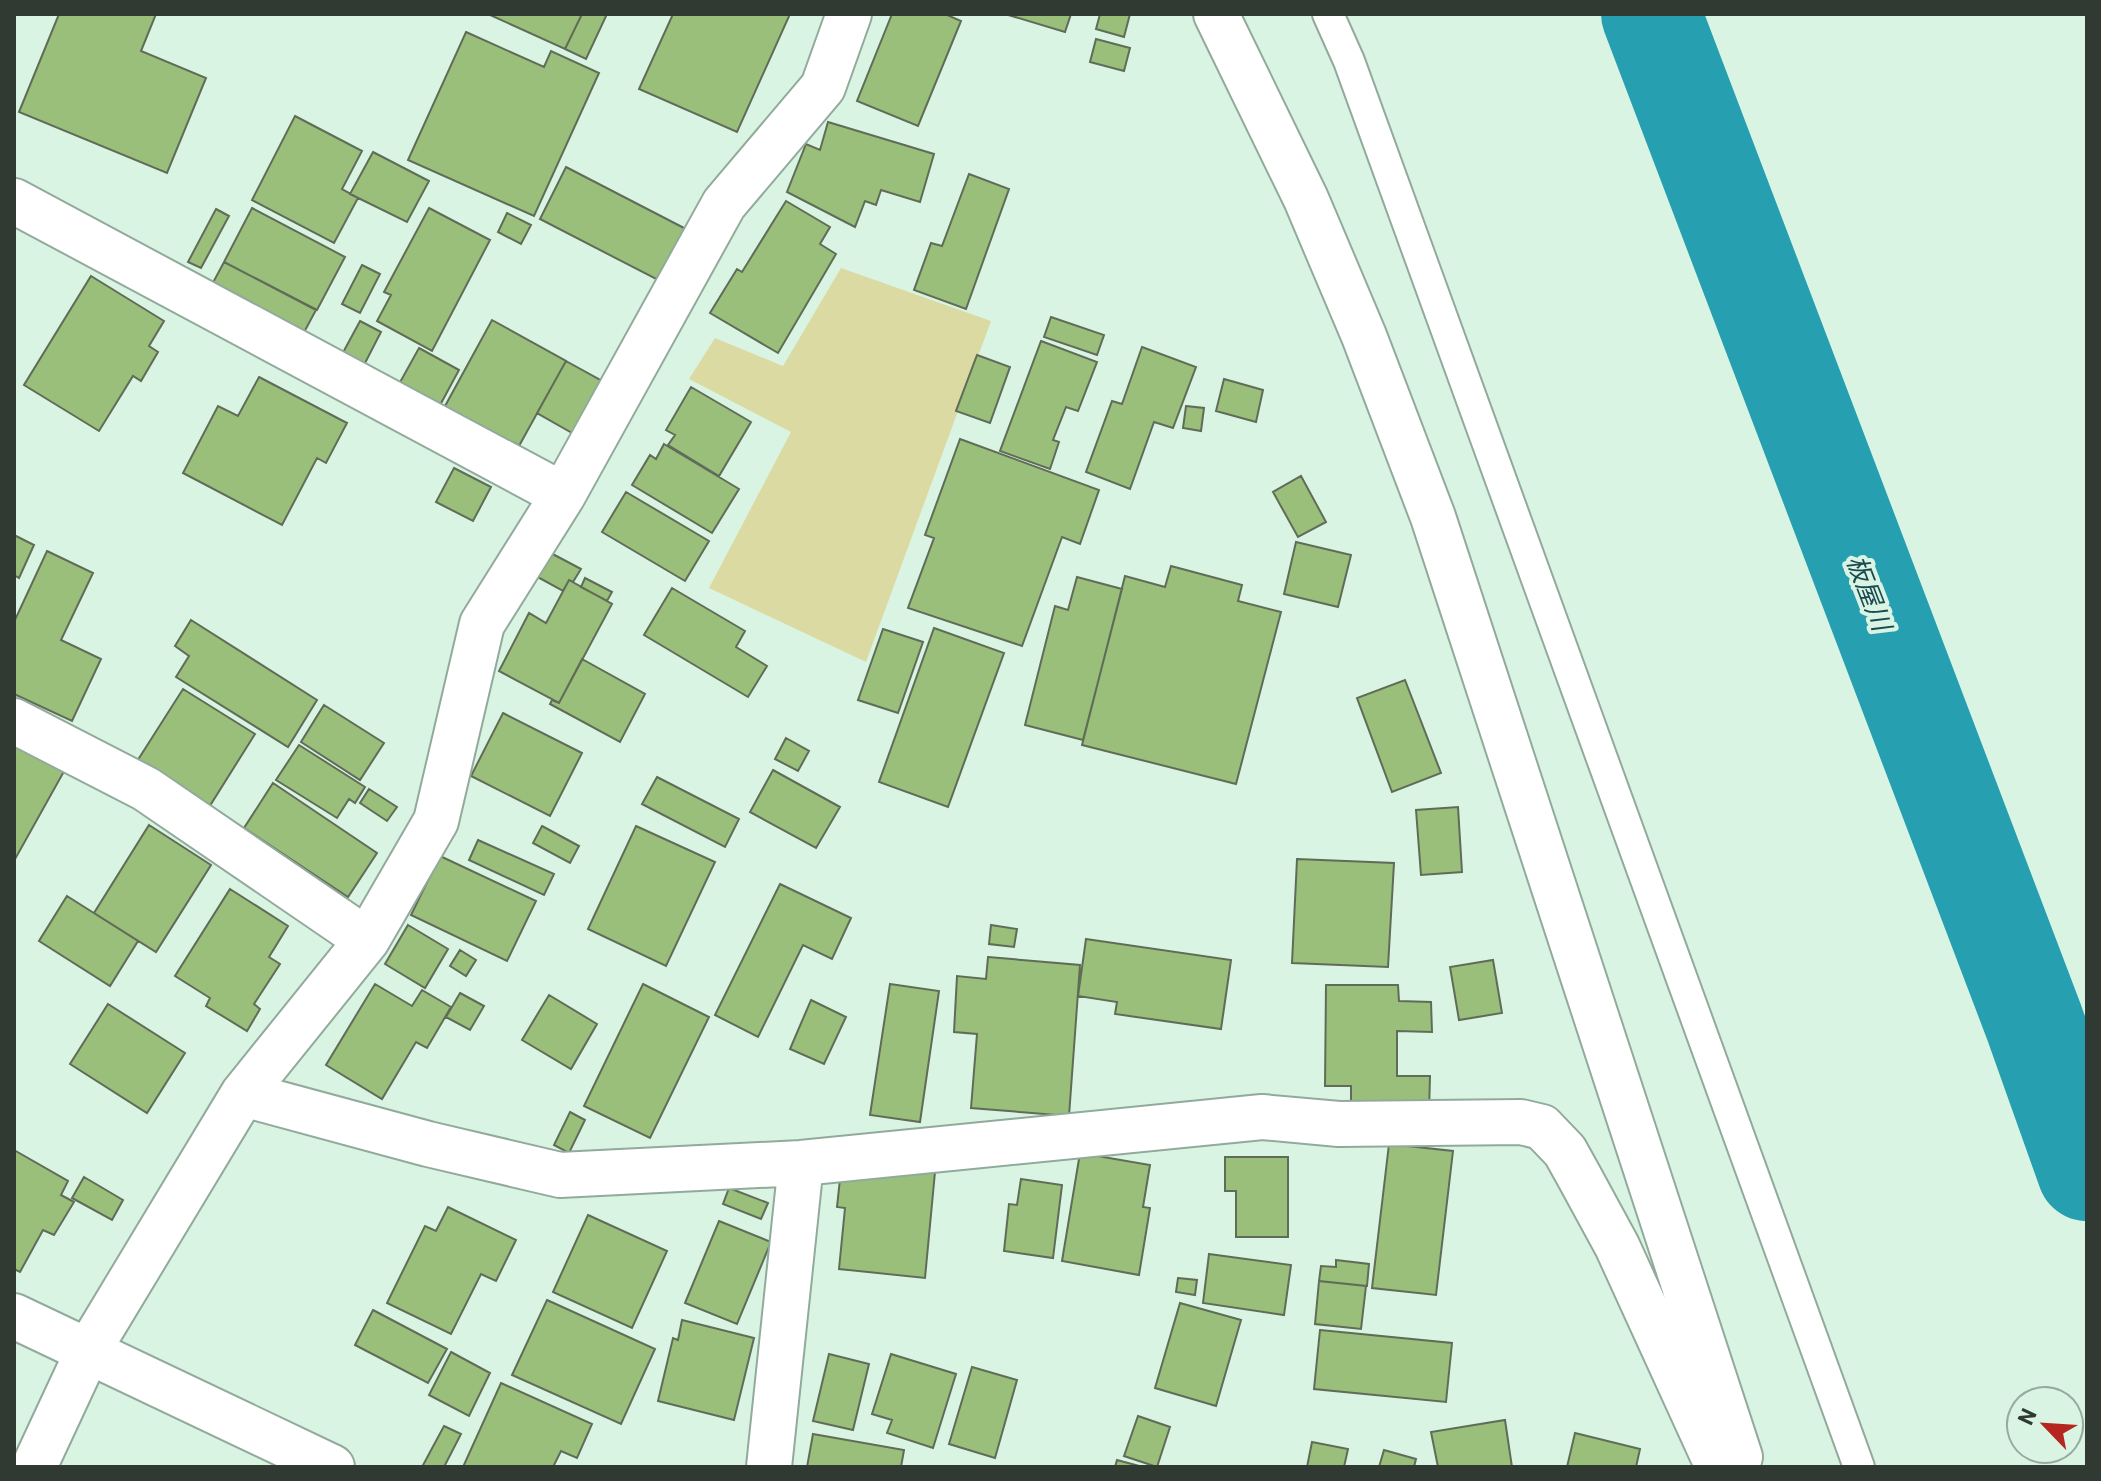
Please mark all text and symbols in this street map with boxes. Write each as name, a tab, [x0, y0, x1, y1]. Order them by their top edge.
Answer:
water label: 板屋川	[1842, 550, 1900, 637]
north arrow	[2005, 1385, 2085, 1465]
text: N	[2011, 1404, 2041, 1428]

